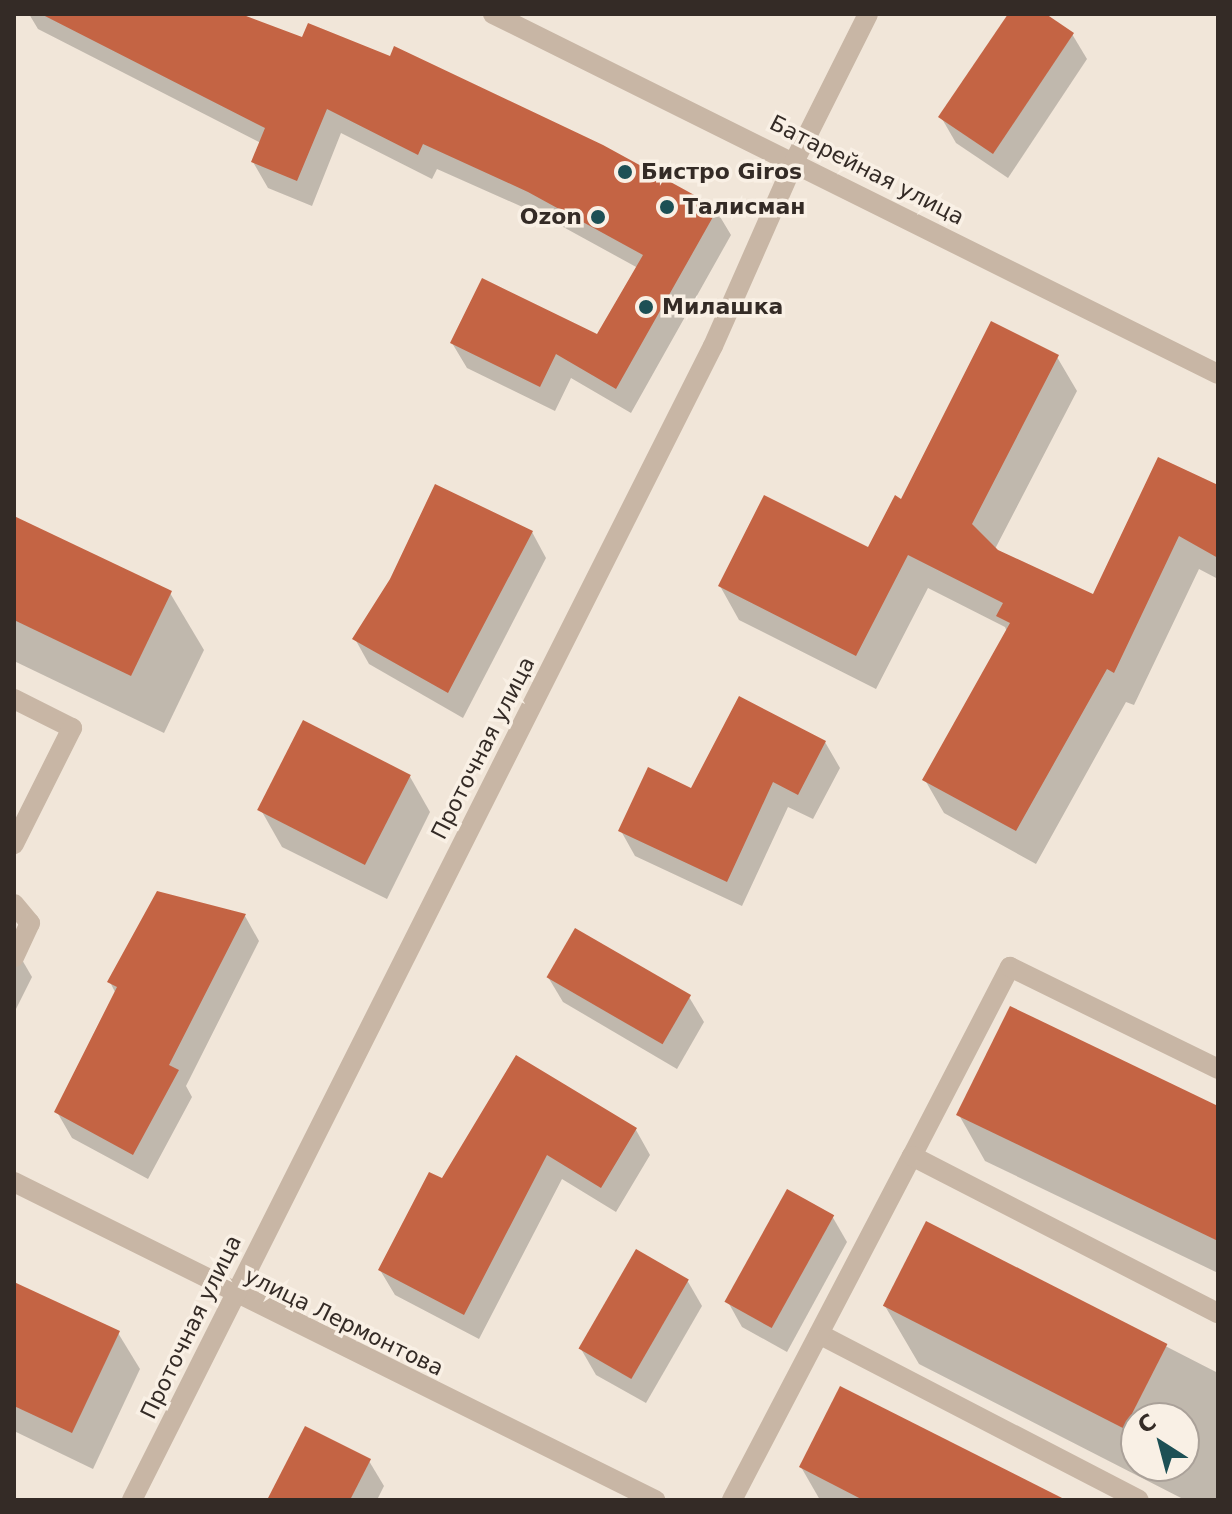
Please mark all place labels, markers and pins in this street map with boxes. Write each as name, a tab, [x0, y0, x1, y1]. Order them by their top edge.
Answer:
place label: Бистро Giros	[641, 159, 802, 185]
marker: Бистро Giros	[616, 163, 634, 181]
place label: Талисман	[683, 194, 805, 220]
marker: Талисман	[658, 198, 676, 216]
place label: Ozon	[520, 204, 582, 230]
marker: Ozon	[589, 208, 607, 226]
place label: Милашка	[662, 294, 783, 320]
marker: Милашка	[637, 298, 655, 316]

